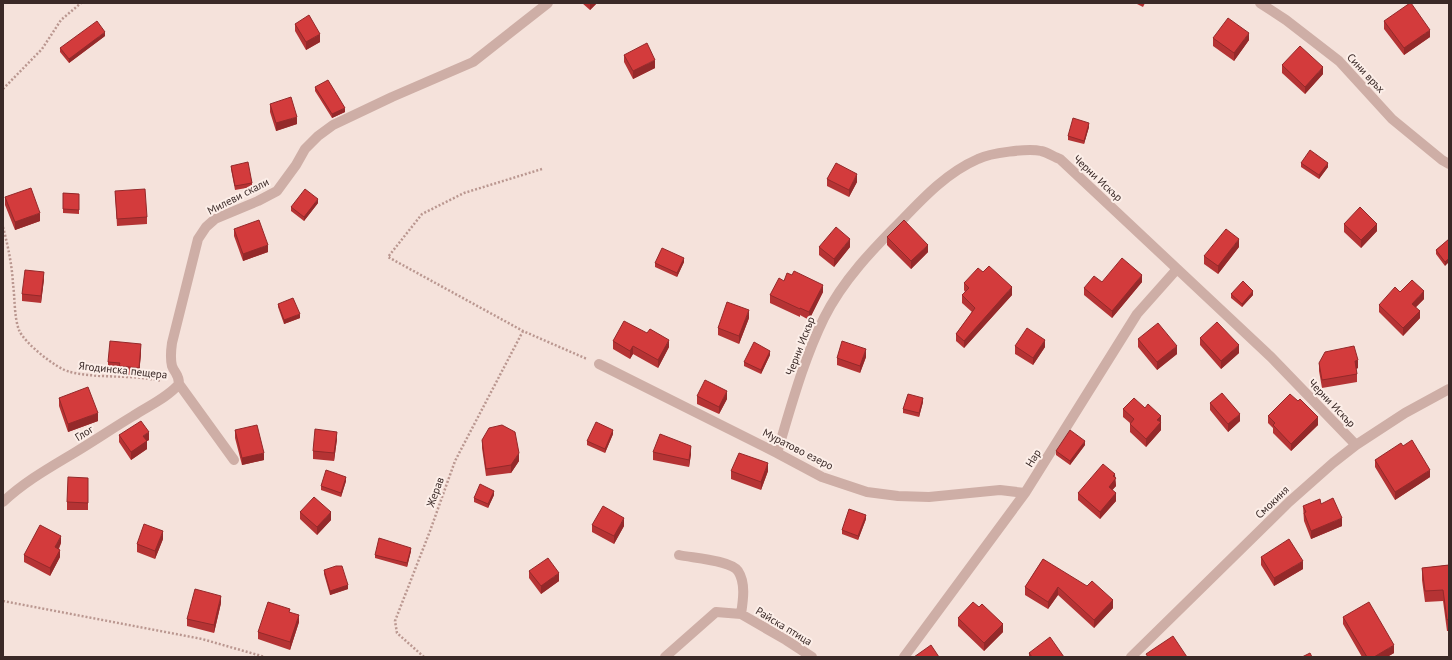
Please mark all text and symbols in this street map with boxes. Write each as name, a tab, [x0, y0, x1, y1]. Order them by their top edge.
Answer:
street label: Сини връх	[1344, 50, 1388, 96]
street label: Черни Искър	[1070, 152, 1126, 204]
street label: Милеви скали	[205, 174, 271, 218]
street label: Черни Искър	[782, 314, 818, 378]
street label: Ягодинска пещера	[78, 358, 168, 382]
street label: Черни Искър	[1305, 376, 1359, 430]
street label: Глог	[72, 421, 97, 444]
street label: Муратово езеро	[760, 425, 836, 473]
street label: Нар	[1022, 446, 1044, 470]
street label: Жерав	[423, 475, 447, 510]
street label: Смокиня	[1252, 482, 1292, 522]
street label: Райска птица	[753, 604, 815, 648]

